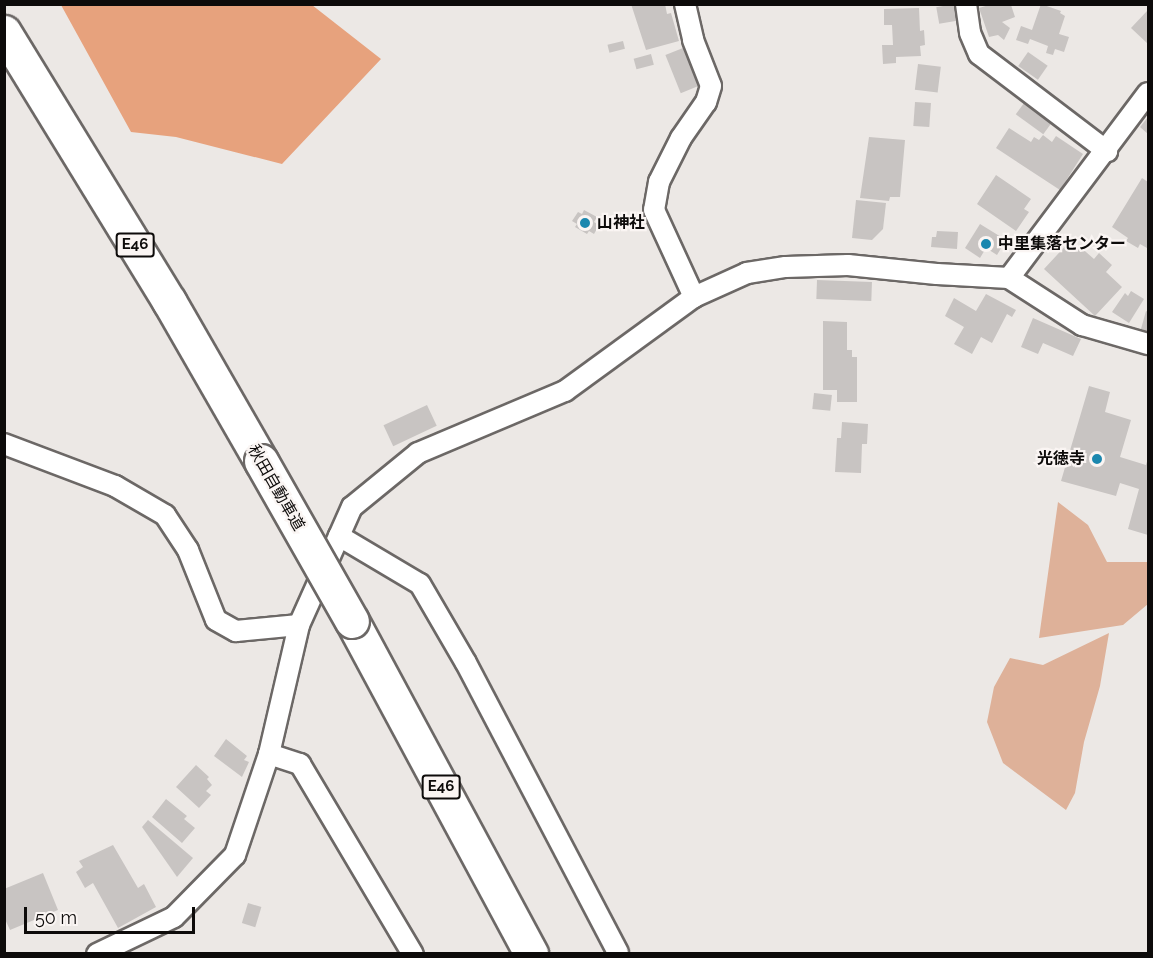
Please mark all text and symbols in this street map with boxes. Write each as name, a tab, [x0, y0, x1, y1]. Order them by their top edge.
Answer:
place label: 山神社	[597, 213, 645, 233]
marker: 山神社	[578, 216, 592, 230]
road number: E46	[116, 233, 154, 257]
place label: 中里集落センター	[998, 234, 1126, 254]
marker: 中里集落センター	[979, 237, 993, 251]
street label: 秋田自動車道	[244, 442, 308, 534]
place label: 光徳寺	[1037, 449, 1085, 469]
marker: 光徳寺	[1090, 452, 1104, 466]
road number: E46	[422, 775, 460, 799]
scale bar	[27, 895, 198, 933]
text: 50 m	[35, 907, 77, 928]

